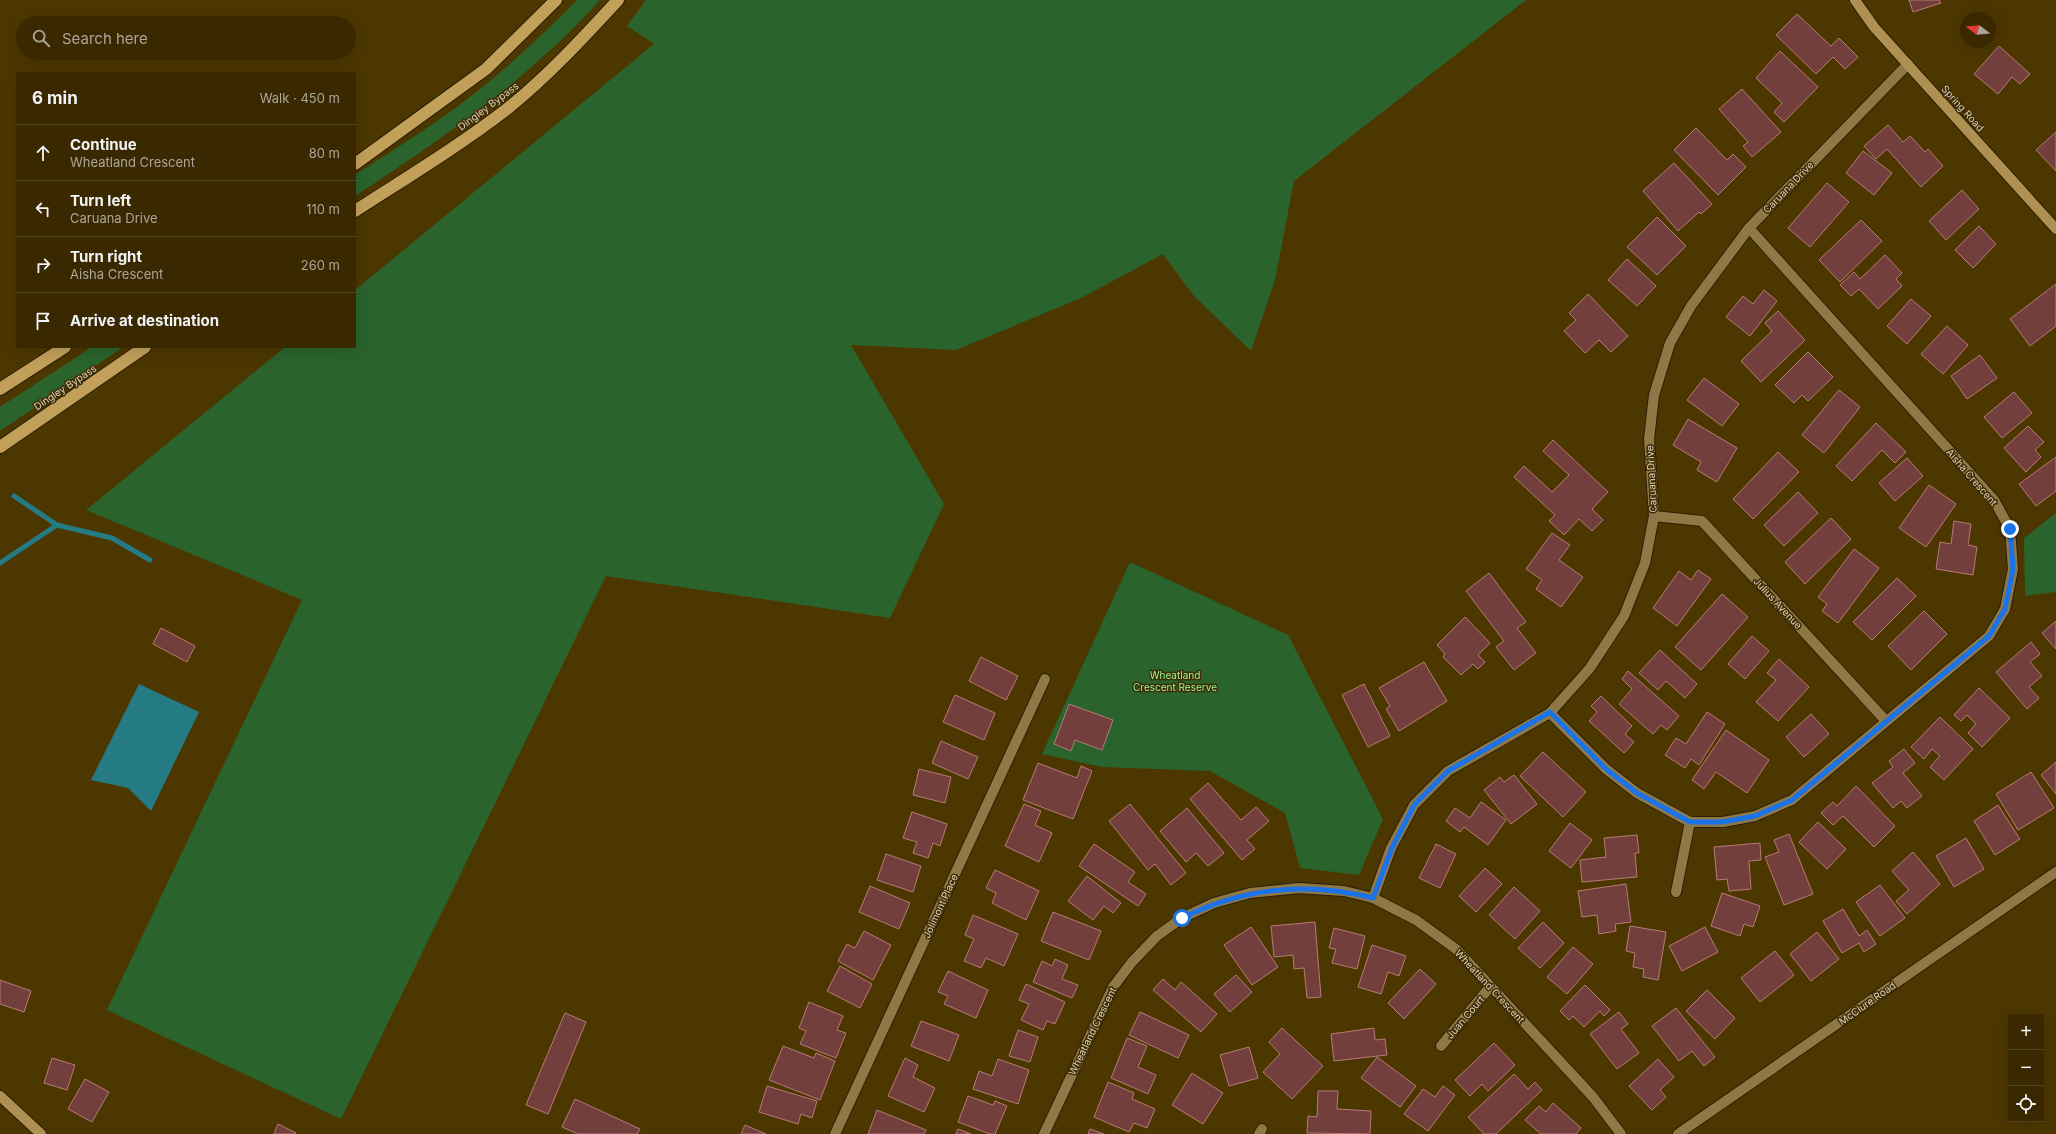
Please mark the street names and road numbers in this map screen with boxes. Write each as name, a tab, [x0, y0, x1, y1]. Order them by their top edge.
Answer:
street label: Dingley Bypass	[455, 79, 521, 133]
street label: Spring Road	[1939, 82, 1987, 134]
street label: Caruana Drive	[1760, 158, 1816, 215]
street label: Dingley Bypass	[31, 362, 99, 412]
street label: Caruana Drive	[1643, 445, 1659, 513]
street label: Aisha Crescent	[1944, 446, 2001, 509]
street label: Julius Avenue	[1751, 575, 1805, 631]
street label: Jolimont Place	[920, 872, 960, 940]
street label: Wheatland Crescent	[1453, 947, 1528, 1026]
street label: McClure Road	[1836, 979, 1898, 1027]
street label: Wheatland Crescent	[1066, 984, 1119, 1077]
street label: Juan Court	[1444, 993, 1487, 1041]

